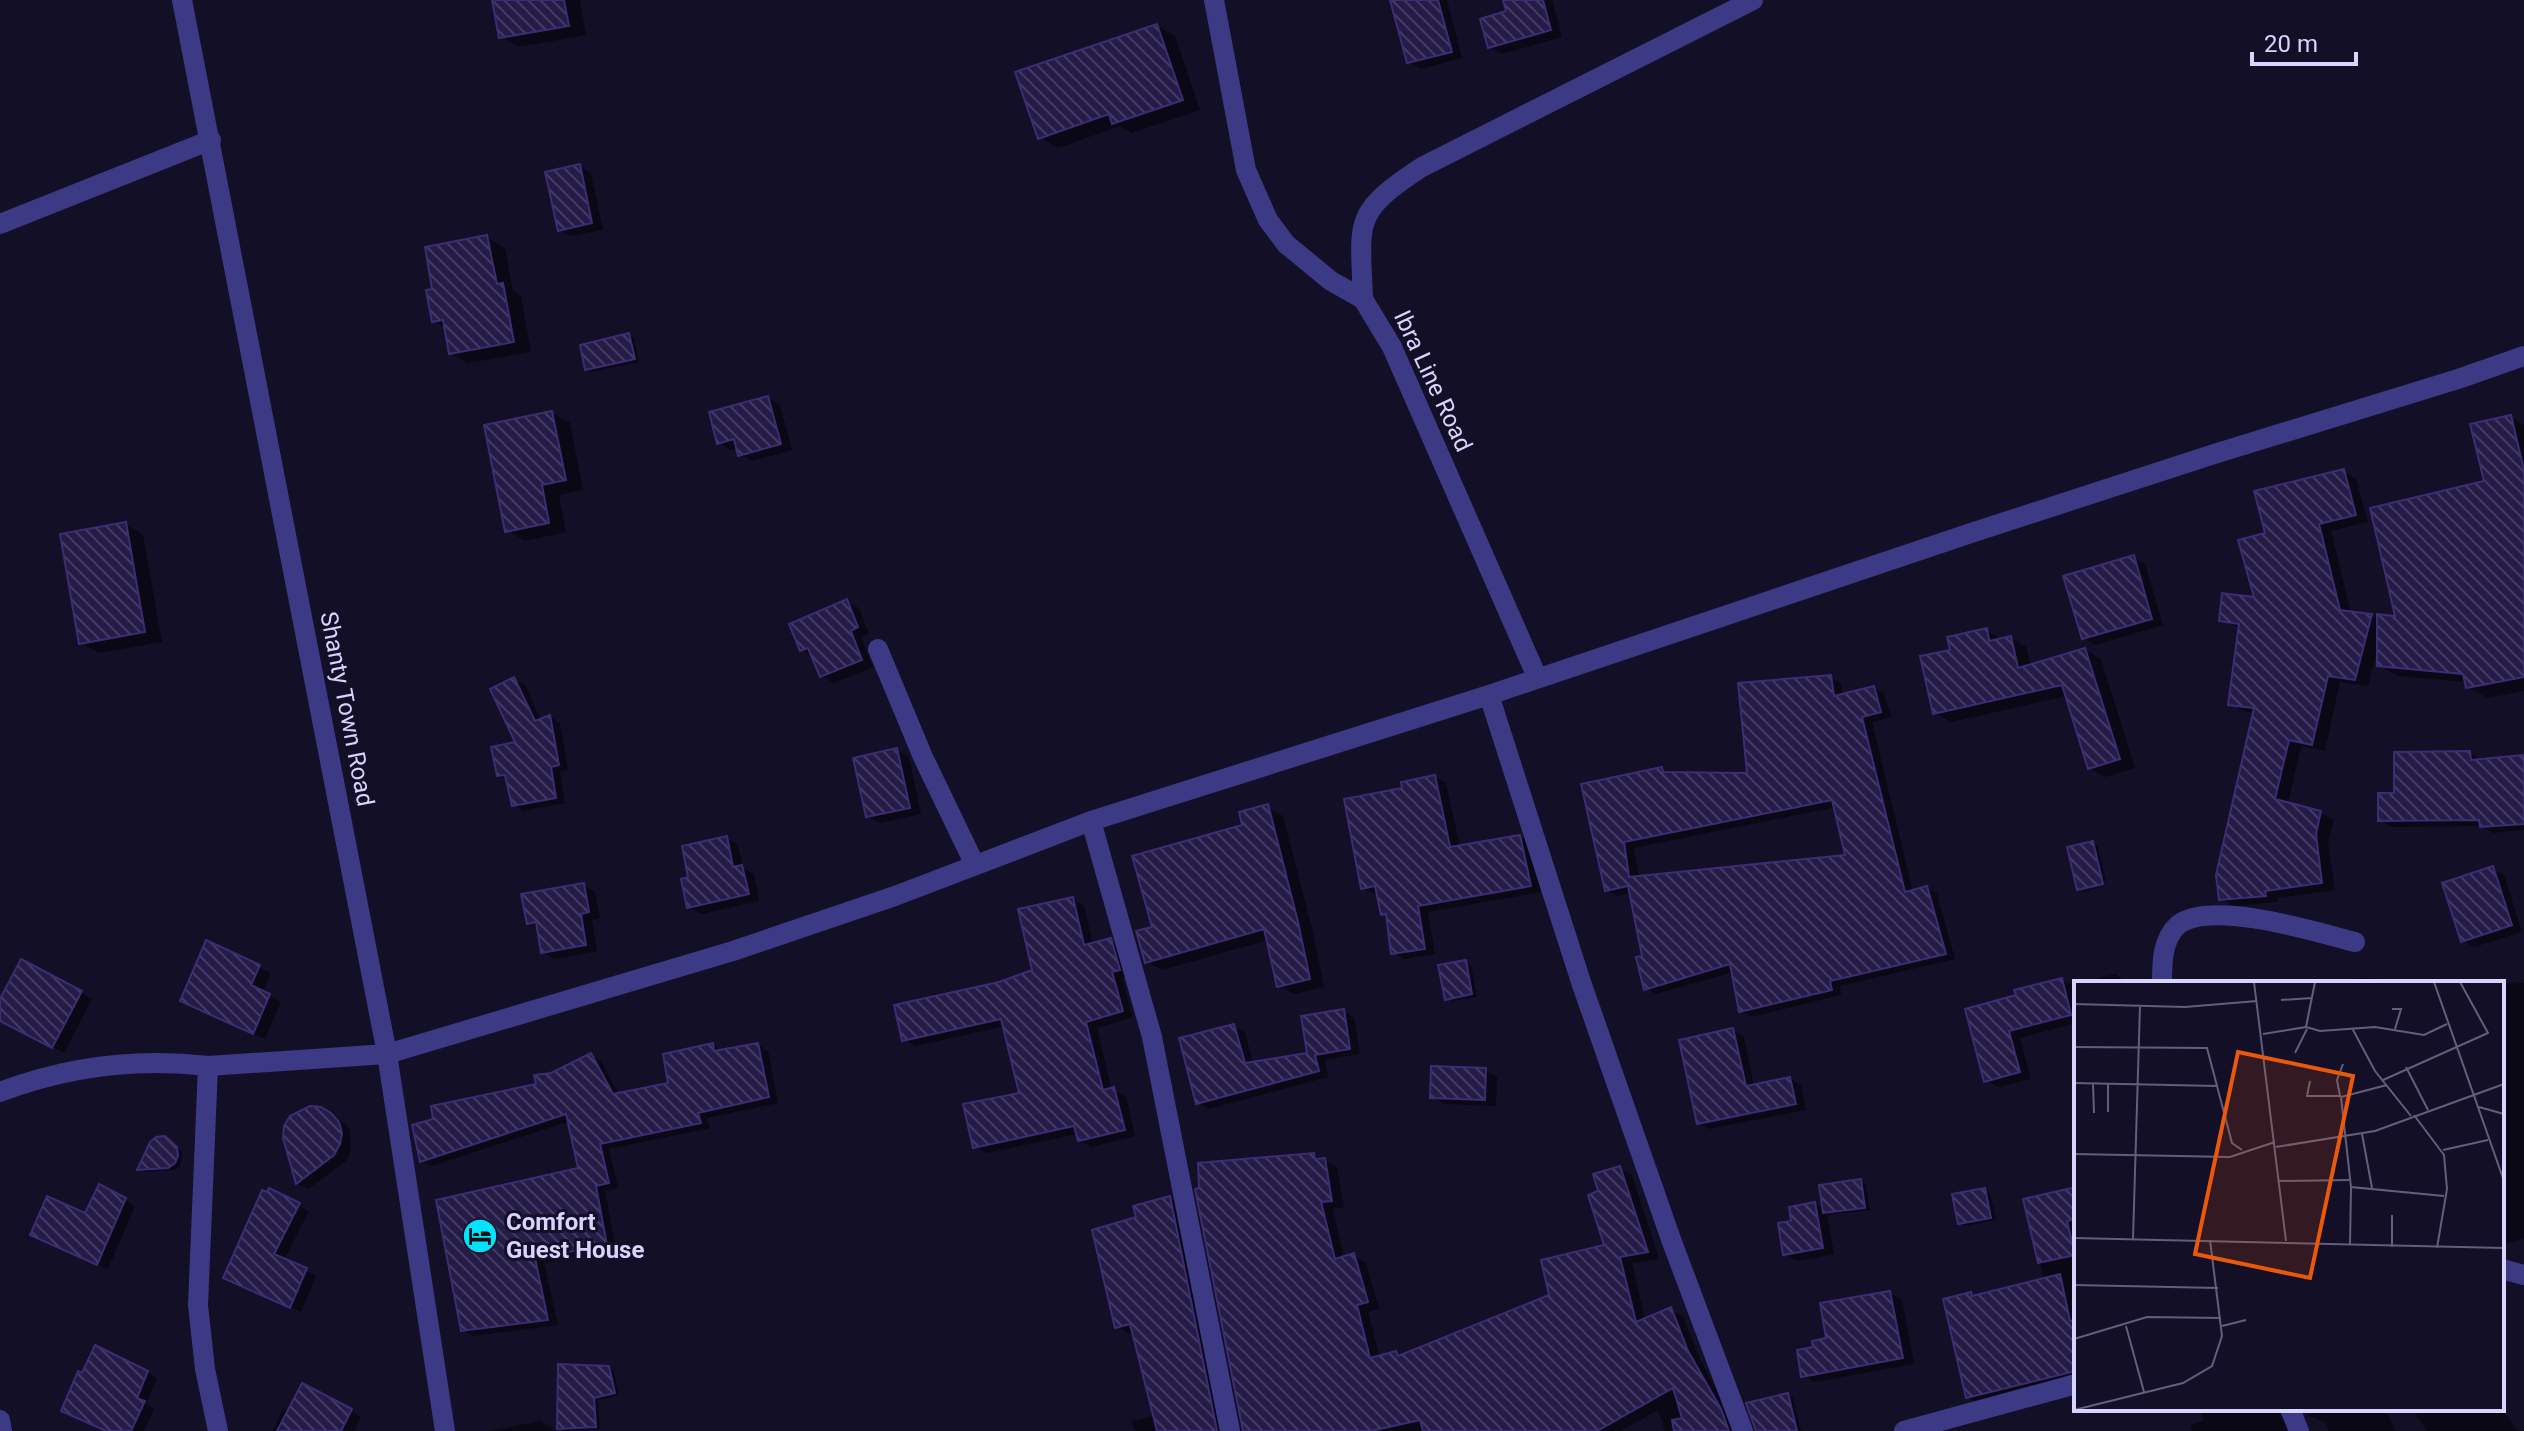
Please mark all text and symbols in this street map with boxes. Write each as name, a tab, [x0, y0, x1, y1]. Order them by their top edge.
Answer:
scale bar	[2252, 16, 2356, 66]
text: 20 m	[2264, 30, 2318, 58]
street label: Ibra Line Road	[1388, 306, 1478, 456]
street label: Shanty Town Road	[314, 609, 380, 809]
inset map	[2074, 981, 2504, 1411]
place label: Comfort Guest House	[506, 1208, 644, 1264]
hotel icon: Comfort Guest House	[461, 1217, 499, 1255]

